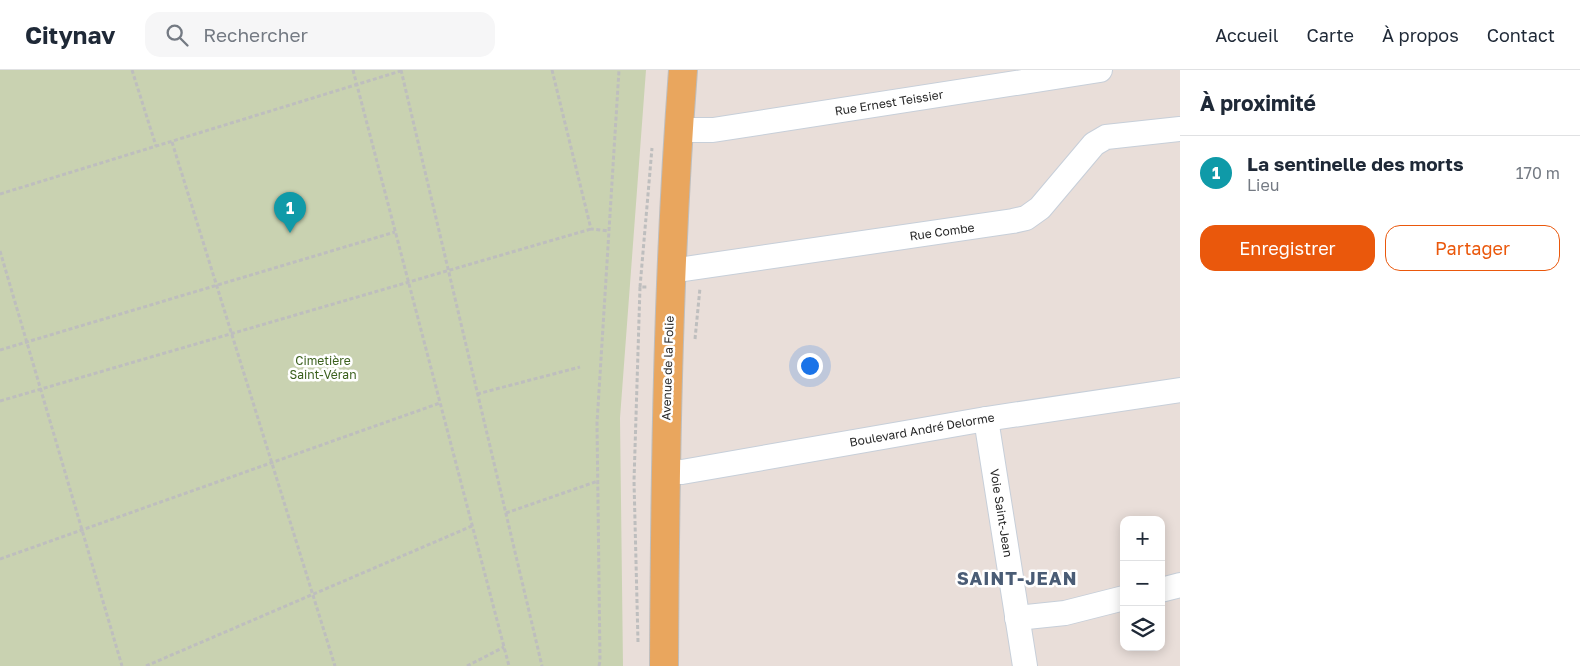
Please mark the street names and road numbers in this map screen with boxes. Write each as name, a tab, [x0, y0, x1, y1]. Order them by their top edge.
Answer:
street label: Rue Ernest Teissier	[834, 86, 945, 118]
street label: Rue Combe	[908, 220, 975, 243]
street label: Avenue de la Folie	[658, 315, 677, 420]
street label: Boulevard André Delorme	[848, 409, 996, 450]
street label: Voie Saint-Jean	[987, 468, 1016, 558]

